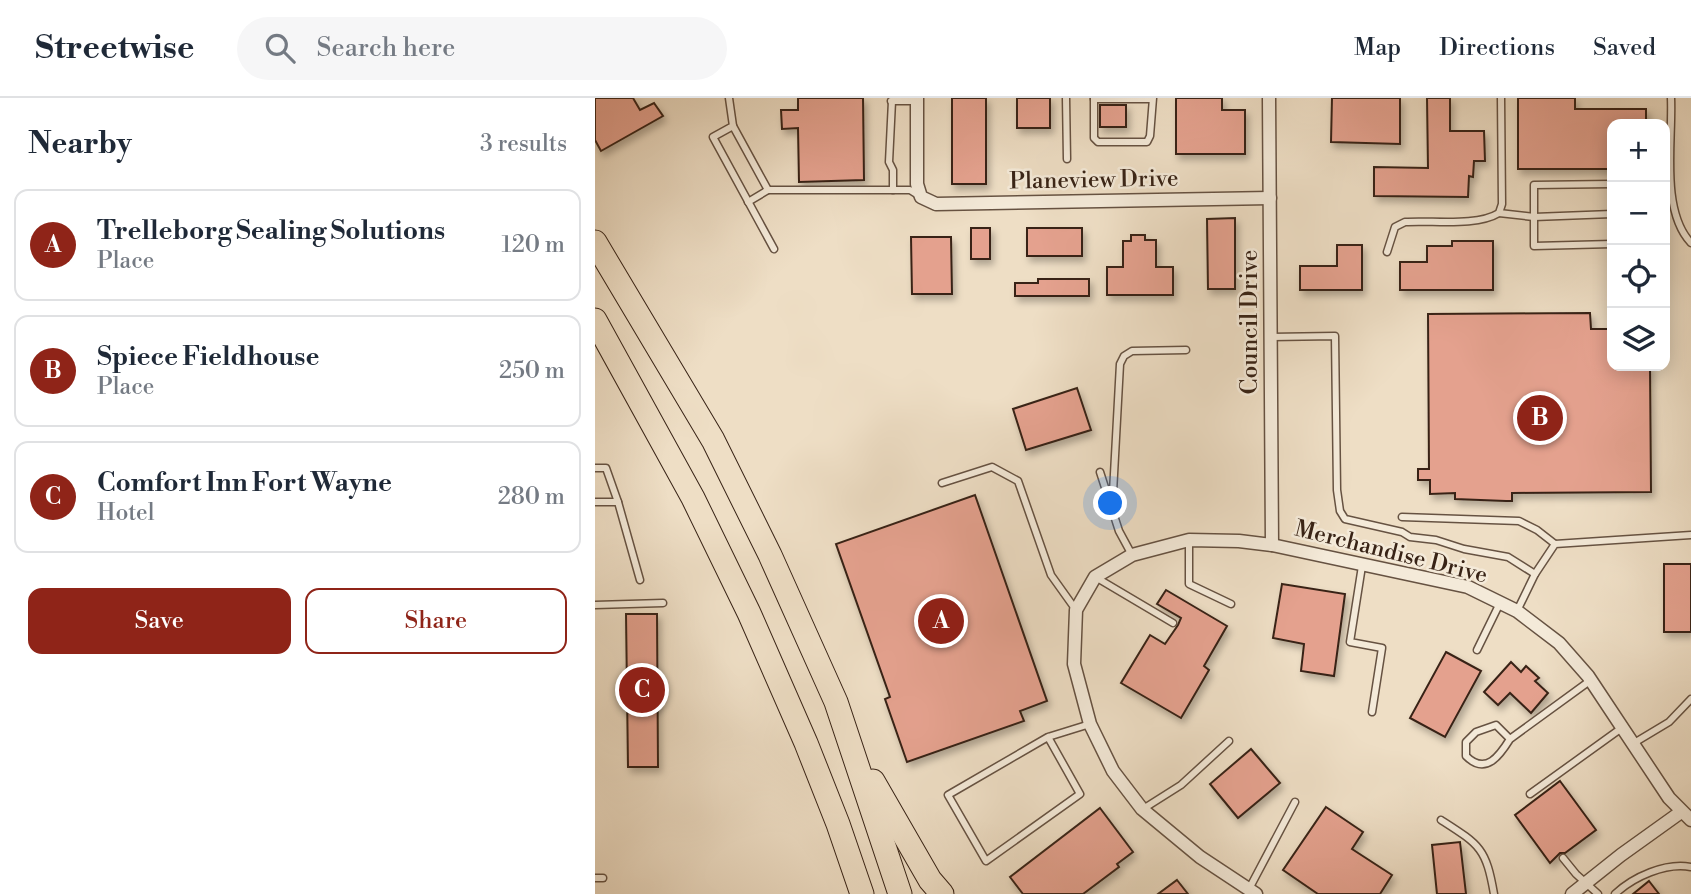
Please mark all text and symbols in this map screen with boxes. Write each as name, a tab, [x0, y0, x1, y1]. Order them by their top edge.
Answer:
search box	[237, 17, 727, 80]
text: Streetwise	[35, 28, 195, 69]
icon: search	[261, 29, 299, 67]
text: Search here	[317, 32, 455, 64]
text: Map	[1354, 33, 1401, 63]
text: Directions	[1439, 33, 1555, 63]
text: Saved	[1593, 33, 1656, 63]
map controls	[1607, 119, 1670, 371]
button: +	[1607, 119, 1670, 182]
text: Nearby	[28, 125, 132, 163]
text: 3 results	[480, 130, 567, 158]
street label: Planeview Drive	[1009, 165, 1179, 195]
button: −	[1607, 182, 1670, 245]
text: Trelleborg Sealing Solutions	[97, 215, 445, 247]
text: A	[45, 231, 61, 259]
text: 120 m	[501, 231, 565, 259]
button: locate	[1607, 245, 1670, 308]
text: Place	[97, 247, 154, 275]
street label: Council Drive	[1236, 250, 1264, 394]
button: layers	[1607, 308, 1670, 371]
text: Spiece Fieldhouse	[97, 341, 319, 373]
text: B	[44, 357, 62, 385]
text: 250 m	[499, 357, 565, 385]
text: Place	[97, 373, 154, 401]
pin: B	[1517, 392, 1563, 444]
text: Comfort Inn Fort Wayne	[97, 467, 392, 499]
text: C	[45, 483, 61, 511]
text: 280 m	[498, 483, 565, 511]
your location	[1093, 486, 1127, 520]
text: Hotel	[97, 499, 155, 527]
street label: Merchandise Drive	[1292, 514, 1490, 590]
button: Save	[28, 588, 291, 654]
button: Share	[305, 588, 567, 654]
pin: A	[918, 595, 964, 647]
pin: C	[619, 664, 665, 716]

